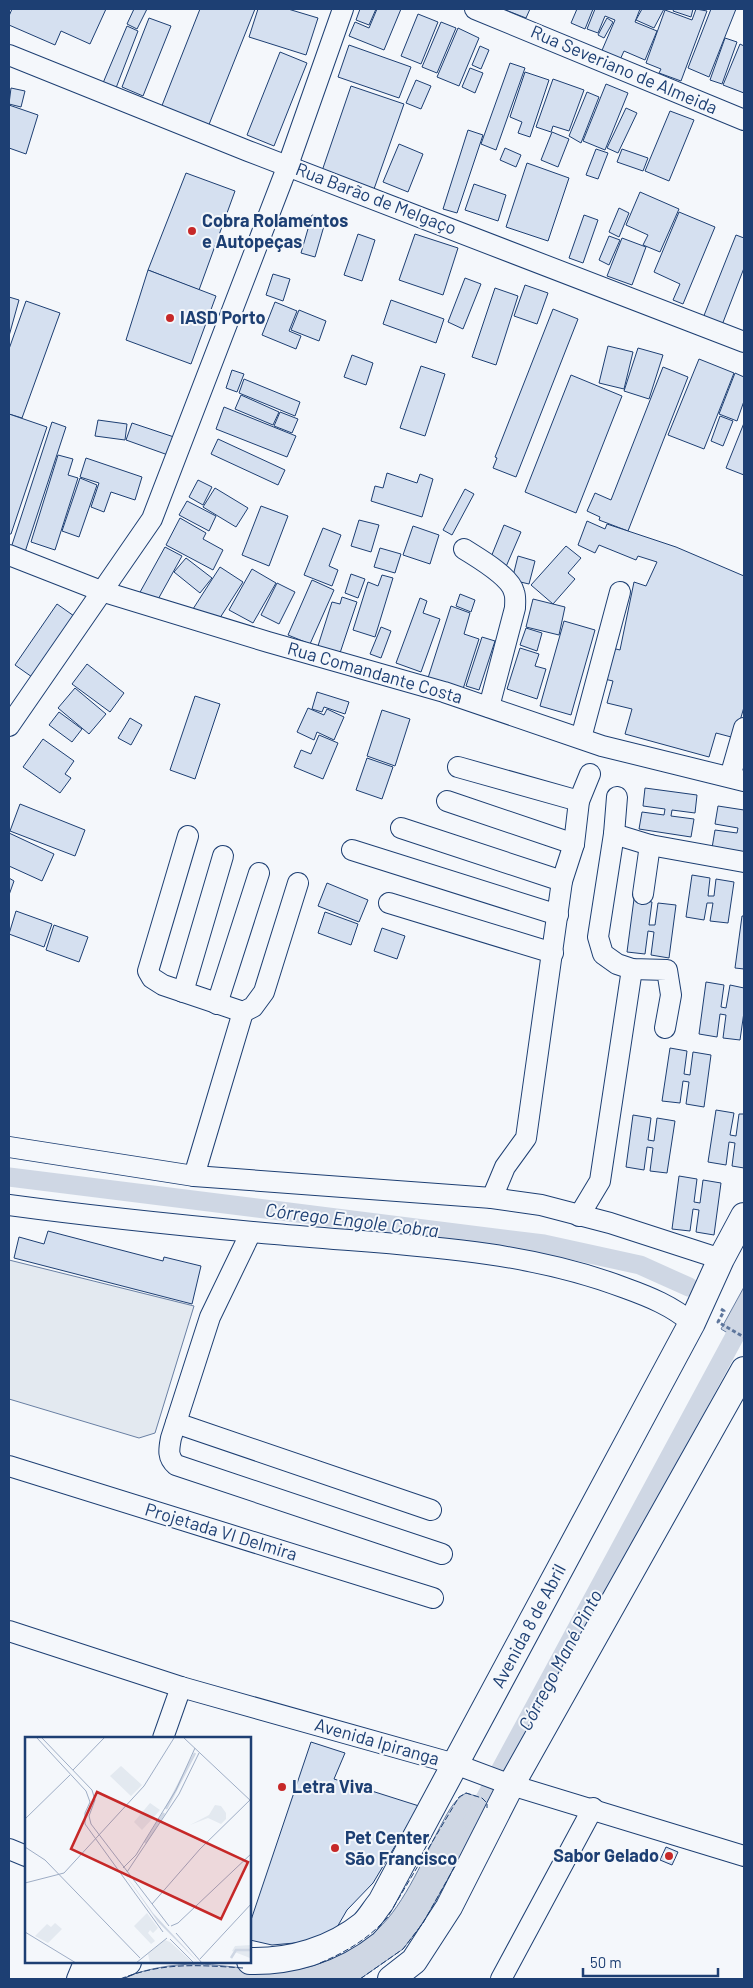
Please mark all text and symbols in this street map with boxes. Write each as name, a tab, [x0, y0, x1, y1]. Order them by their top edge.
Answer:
street label: Rua Severiano de Almeida	[528, 20, 721, 118]
street label: Rua Barão de Melgaço	[293, 157, 460, 239]
place label: Cobra Rolamentos e Autopeças	[202, 209, 348, 252]
marker: Cobra Rolamentos e Autopeças	[186, 225, 198, 237]
place label: IASD Porto	[180, 306, 265, 328]
marker: IASD Porto	[164, 312, 176, 324]
street label: Rua Comandante Costa	[285, 636, 465, 708]
water label: Córrego Engole Cobra	[264, 1197, 440, 1242]
street label: Projetada VI Delmira	[142, 1497, 300, 1565]
street label: Avenida 8 de Abril	[486, 1560, 570, 1691]
water label: Córrego Mané Pinto	[513, 1585, 606, 1734]
street label: Avenida Ipiranga	[312, 1713, 442, 1769]
inset map	[25, 1737, 251, 1963]
place label: Letra Viva	[292, 1775, 373, 1797]
marker: Letra Viva	[276, 1781, 288, 1793]
place label: Pet Center São Francisco	[345, 1826, 457, 1869]
marker: Pet Center São Francisco	[329, 1842, 341, 1854]
place label: Sabor Gelado	[553, 1844, 659, 1866]
marker: Sabor Gelado	[663, 1850, 675, 1862]
scale bar	[583, 1946, 718, 1978]
text: 50 m	[590, 1953, 622, 1971]

